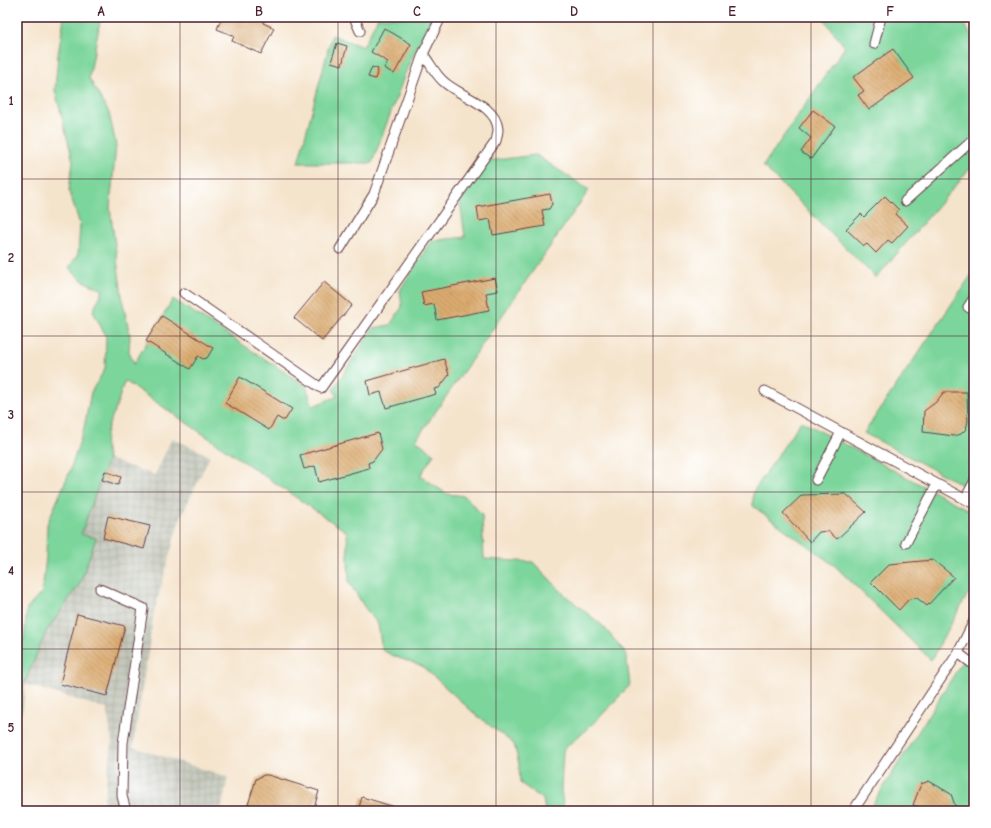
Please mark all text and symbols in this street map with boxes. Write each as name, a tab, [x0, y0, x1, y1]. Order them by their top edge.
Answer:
text: A	[97, 4, 105, 19]
text: B	[255, 4, 263, 19]
text: C	[413, 4, 421, 19]
text: D	[570, 4, 578, 19]
text: E	[728, 4, 736, 19]
text: F	[886, 4, 894, 19]
text: 1	[8, 93, 14, 108]
text: 2	[8, 250, 14, 265]
text: 3	[8, 407, 14, 422]
text: 4	[8, 563, 14, 578]
text: 5	[8, 720, 15, 735]

